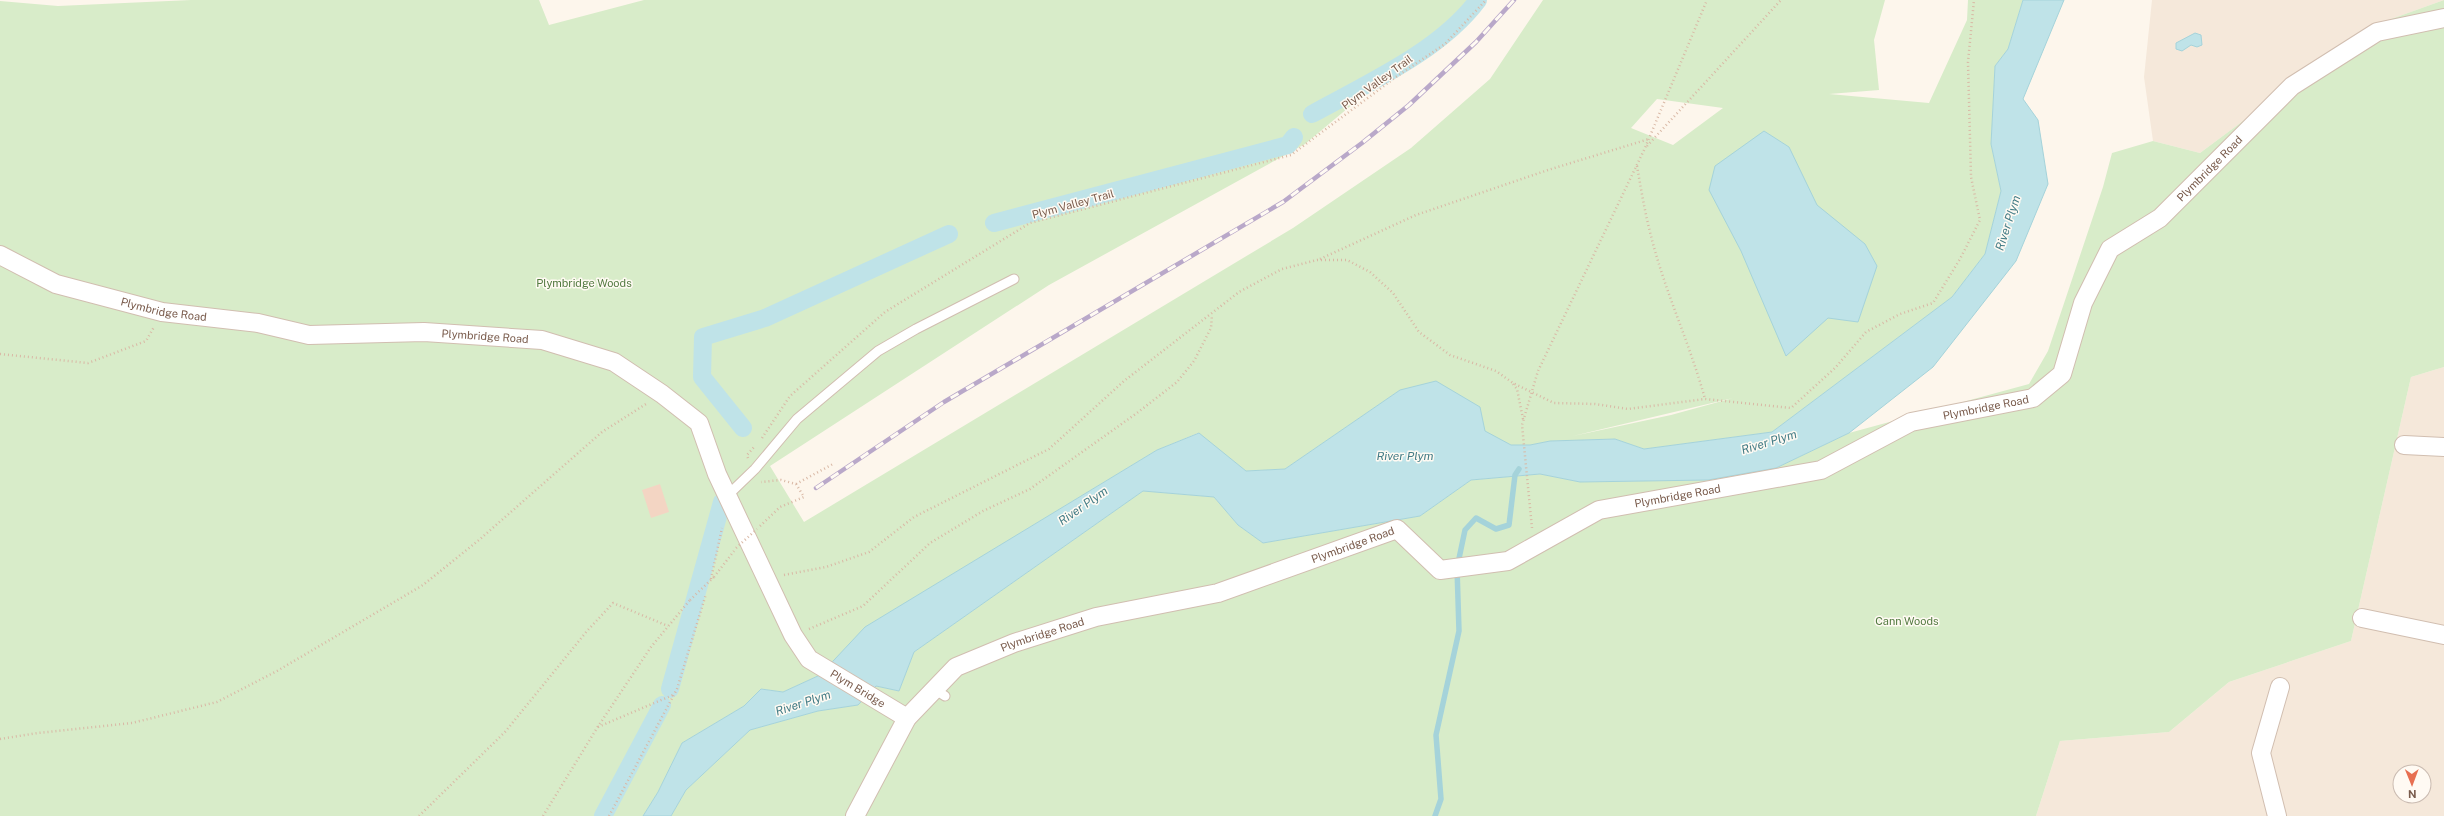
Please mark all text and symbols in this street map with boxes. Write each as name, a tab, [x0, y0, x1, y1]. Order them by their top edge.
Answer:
street label: Plym Valley Trail	[1339, 52, 1415, 112]
street label: Plymbridge Road	[2174, 133, 2245, 204]
street label: Plym Valley Trail	[1031, 187, 1115, 221]
water label: River Plym	[1993, 194, 2023, 252]
park label: Plymbridge Woods	[536, 277, 632, 289]
street label: Plymbridge Road	[120, 295, 207, 323]
street label: Plymbridge Road	[441, 327, 529, 345]
street label: Plymbridge Road	[1942, 393, 2030, 422]
water label: River Plym	[1740, 427, 1798, 457]
water label: River Plym	[1376, 449, 1434, 463]
street label: Plymbridge Road	[1633, 482, 1722, 509]
water label: River Plym	[1056, 484, 1110, 528]
street label: Plymbridge Road	[1310, 524, 1396, 565]
street label: Plymbridge Road	[999, 615, 1086, 654]
park label: Cann Woods	[1875, 615, 1939, 627]
street label: Plym Bridge	[828, 667, 888, 710]
water label: River Plym	[774, 688, 832, 718]
north arrow	[2392, 764, 2432, 804]
text: N	[2408, 788, 2417, 800]

